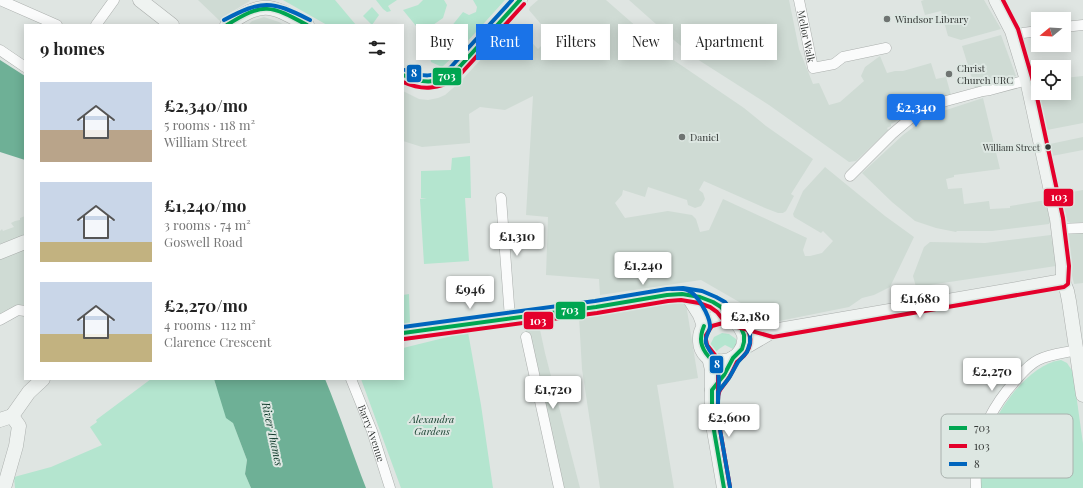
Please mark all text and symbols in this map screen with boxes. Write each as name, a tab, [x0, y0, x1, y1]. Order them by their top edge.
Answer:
street label: Mellor Walk	[794, 9, 819, 64]
place label: Windsor Library	[894, 12, 969, 26]
north arrow	[1031, 12, 1071, 52]
map controls	[1031, 12, 1071, 100]
marker: Windsor Library	[882, 14, 892, 24]
chip: Buy	[416, 24, 468, 60]
chip: Rent	[476, 24, 533, 60]
chip: Filters	[541, 24, 610, 60]
chip: New	[618, 24, 673, 60]
chip: Apartment	[681, 24, 777, 60]
text: 9 homes	[40, 37, 105, 59]
icon: filters	[366, 37, 388, 59]
button: locate	[1031, 60, 1071, 100]
place label: Christ Church URC	[957, 61, 1013, 87]
line badge: 8	[406, 64, 422, 83]
text: 8	[411, 65, 417, 80]
line badge: 703	[432, 67, 462, 86]
text: 703	[438, 68, 456, 83]
marker: Christ Church URC	[944, 69, 954, 79]
text: £2,340/mo	[164, 94, 248, 116]
pin: £2,340	[883, 94, 949, 128]
icon: home	[72, 98, 120, 146]
text: £2,340	[896, 98, 936, 115]
text: 5 rooms · 118 m²	[164, 116, 255, 133]
place label: Daniel	[690, 130, 719, 144]
marker: Daniel	[677, 132, 687, 142]
text: William Street	[164, 133, 247, 150]
place label: William Street	[982, 141, 1041, 153]
marker: William Street	[1043, 142, 1053, 152]
line badge: 103	[1043, 188, 1074, 207]
text: 103	[1051, 189, 1067, 204]
text: £1,240/mo	[164, 194, 246, 216]
icon: home	[72, 198, 120, 246]
text: 3 rooms · 74 m²	[164, 216, 251, 233]
pin: £1,310	[484, 223, 550, 257]
text: £1,310	[499, 227, 535, 244]
text: Goswell Road	[164, 233, 243, 250]
pin: £1,240	[610, 252, 676, 286]
text: £1,240	[623, 256, 663, 273]
pin: £946	[446, 276, 494, 310]
text: £946	[455, 280, 485, 297]
pin: £1,680	[887, 285, 953, 319]
text: £1,680	[900, 289, 940, 306]
text: £2,270/mo	[164, 294, 248, 316]
icon: home	[72, 298, 120, 346]
line badge: 703	[555, 301, 586, 320]
text: 703	[561, 302, 579, 317]
pin: £2,180	[717, 303, 783, 337]
text: £2,180	[730, 307, 770, 324]
line badge: 103	[523, 311, 554, 330]
text: 103	[530, 313, 546, 328]
text: 4 rooms · 112 m²	[164, 316, 256, 333]
text: Clarence Crescent	[164, 333, 271, 350]
line badge: 8	[709, 355, 724, 374]
text: 8	[714, 356, 720, 371]
pin: £2,270	[959, 358, 1025, 392]
text: £2,270	[972, 362, 1012, 379]
pin: £1,720	[520, 376, 586, 410]
text: £1,720	[534, 380, 572, 397]
water label: River Thames	[259, 400, 287, 468]
street label: Barry Avenue	[355, 402, 388, 464]
pin: £2,600	[696, 404, 762, 438]
text: £2,600	[708, 408, 750, 425]
park label: Alexandra Gardens	[409, 412, 454, 438]
legend	[941, 414, 1073, 478]
text: 703	[974, 420, 990, 435]
text: 103	[974, 438, 990, 453]
text: 8	[974, 456, 980, 471]

